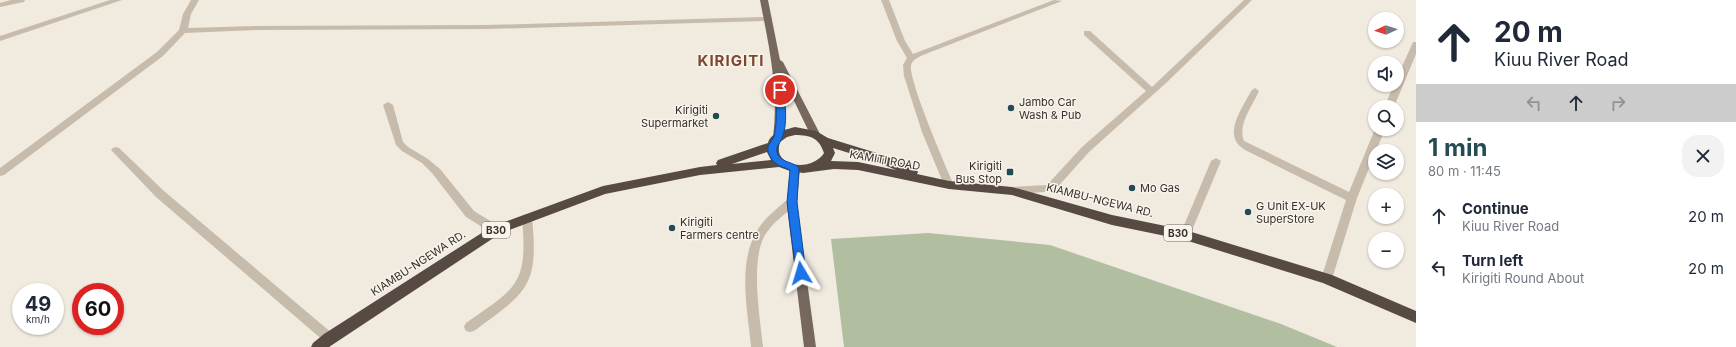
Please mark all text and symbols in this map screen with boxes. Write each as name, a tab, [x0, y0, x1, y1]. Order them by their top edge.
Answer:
north arrow	[1368, 12, 1404, 48]
map controls	[1368, 12, 1404, 268]
text: 20 m	[1494, 15, 1563, 49]
icon: ahead	[1428, 16, 1480, 68]
text: Kiuu River Road	[1494, 49, 1629, 70]
district label: KIRIGITI	[698, 51, 764, 70]
button: sound	[1368, 56, 1404, 92]
pin	[763, 73, 797, 107]
icon: arrive	[769, 79, 791, 101]
icon: left	[1523, 92, 1545, 114]
icon: ahead	[1565, 92, 1587, 114]
icon: right	[1607, 92, 1629, 114]
place label: Jambo Car Wash & Pub	[1019, 95, 1082, 122]
button: search	[1368, 100, 1404, 136]
place label: Kirigiti Supermarket	[641, 103, 708, 130]
marker: Jambo Car Wash & Pub	[1006, 103, 1016, 113]
marker: Kirigiti Supermarket	[711, 111, 721, 121]
text: 1 min	[1428, 133, 1487, 162]
button: close	[1682, 135, 1724, 177]
button: layers	[1368, 144, 1404, 180]
street label: KAMITI ROAD	[848, 147, 922, 173]
place label: Kirigiti Bus Stop	[956, 159, 1002, 186]
text: 80 m · 11:45	[1428, 163, 1501, 179]
marker: Kirigiti Bus Stop	[1005, 167, 1015, 177]
street label: KIAMBU-NGEWA RD.	[1045, 180, 1155, 220]
place label: Mo Gas	[1140, 181, 1180, 195]
marker: Mo Gas	[1127, 183, 1137, 193]
button: +	[1368, 188, 1404, 224]
place label: G Unit EX-UK SuperStore	[1256, 199, 1326, 226]
text: Continue	[1462, 199, 1529, 218]
icon: ahead	[1428, 205, 1450, 227]
marker: G Unit EX-UK SuperStore	[1243, 207, 1253, 217]
text: 20 m	[1688, 207, 1724, 226]
place label: Kirigiti Farmers centre	[680, 215, 759, 242]
text: Kiuu River Road	[1462, 218, 1559, 234]
road number: B30	[482, 222, 510, 238]
marker: Kirigiti Farmers centre	[667, 223, 677, 233]
road number: B30	[1164, 225, 1192, 241]
street label: KIAMBU-NGEWA RD.	[368, 227, 468, 299]
button: −	[1368, 232, 1404, 268]
text: Turn left	[1462, 251, 1523, 270]
position arrow	[780, 252, 822, 294]
icon: left	[1428, 257, 1450, 279]
text: 20 m	[1688, 259, 1724, 278]
text: Kirigiti Round About	[1462, 270, 1584, 286]
speed limit sign: 60	[72, 283, 124, 335]
text: 49	[25, 292, 51, 316]
text: km/h	[26, 313, 50, 325]

